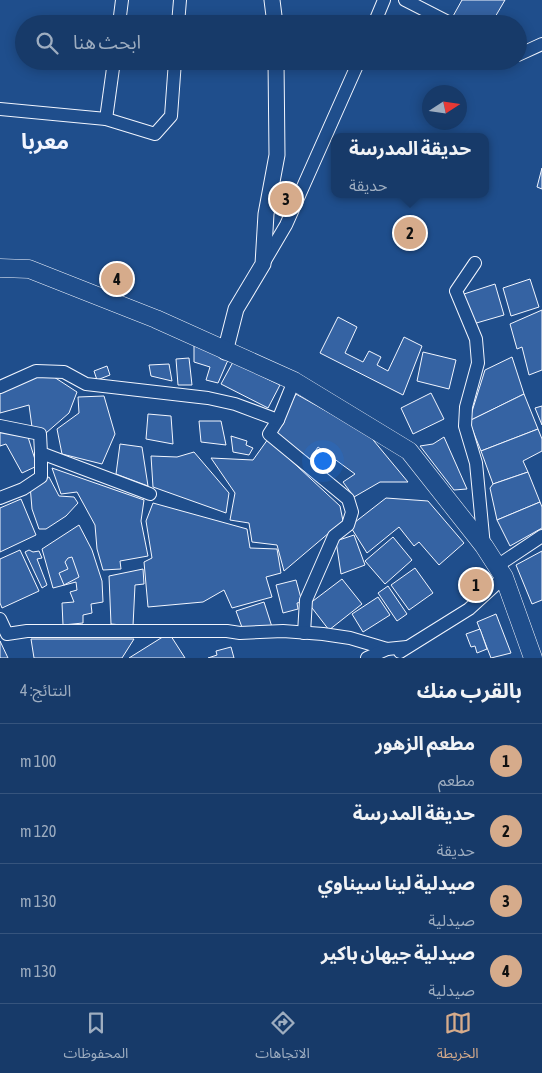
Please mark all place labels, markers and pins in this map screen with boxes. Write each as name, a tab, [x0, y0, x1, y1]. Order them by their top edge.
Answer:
pin: 3	[270, 180, 302, 218]
pin: 2	[394, 214, 426, 252]
pin: 4	[101, 260, 133, 298]
pin: 1	[460, 566, 492, 604]

